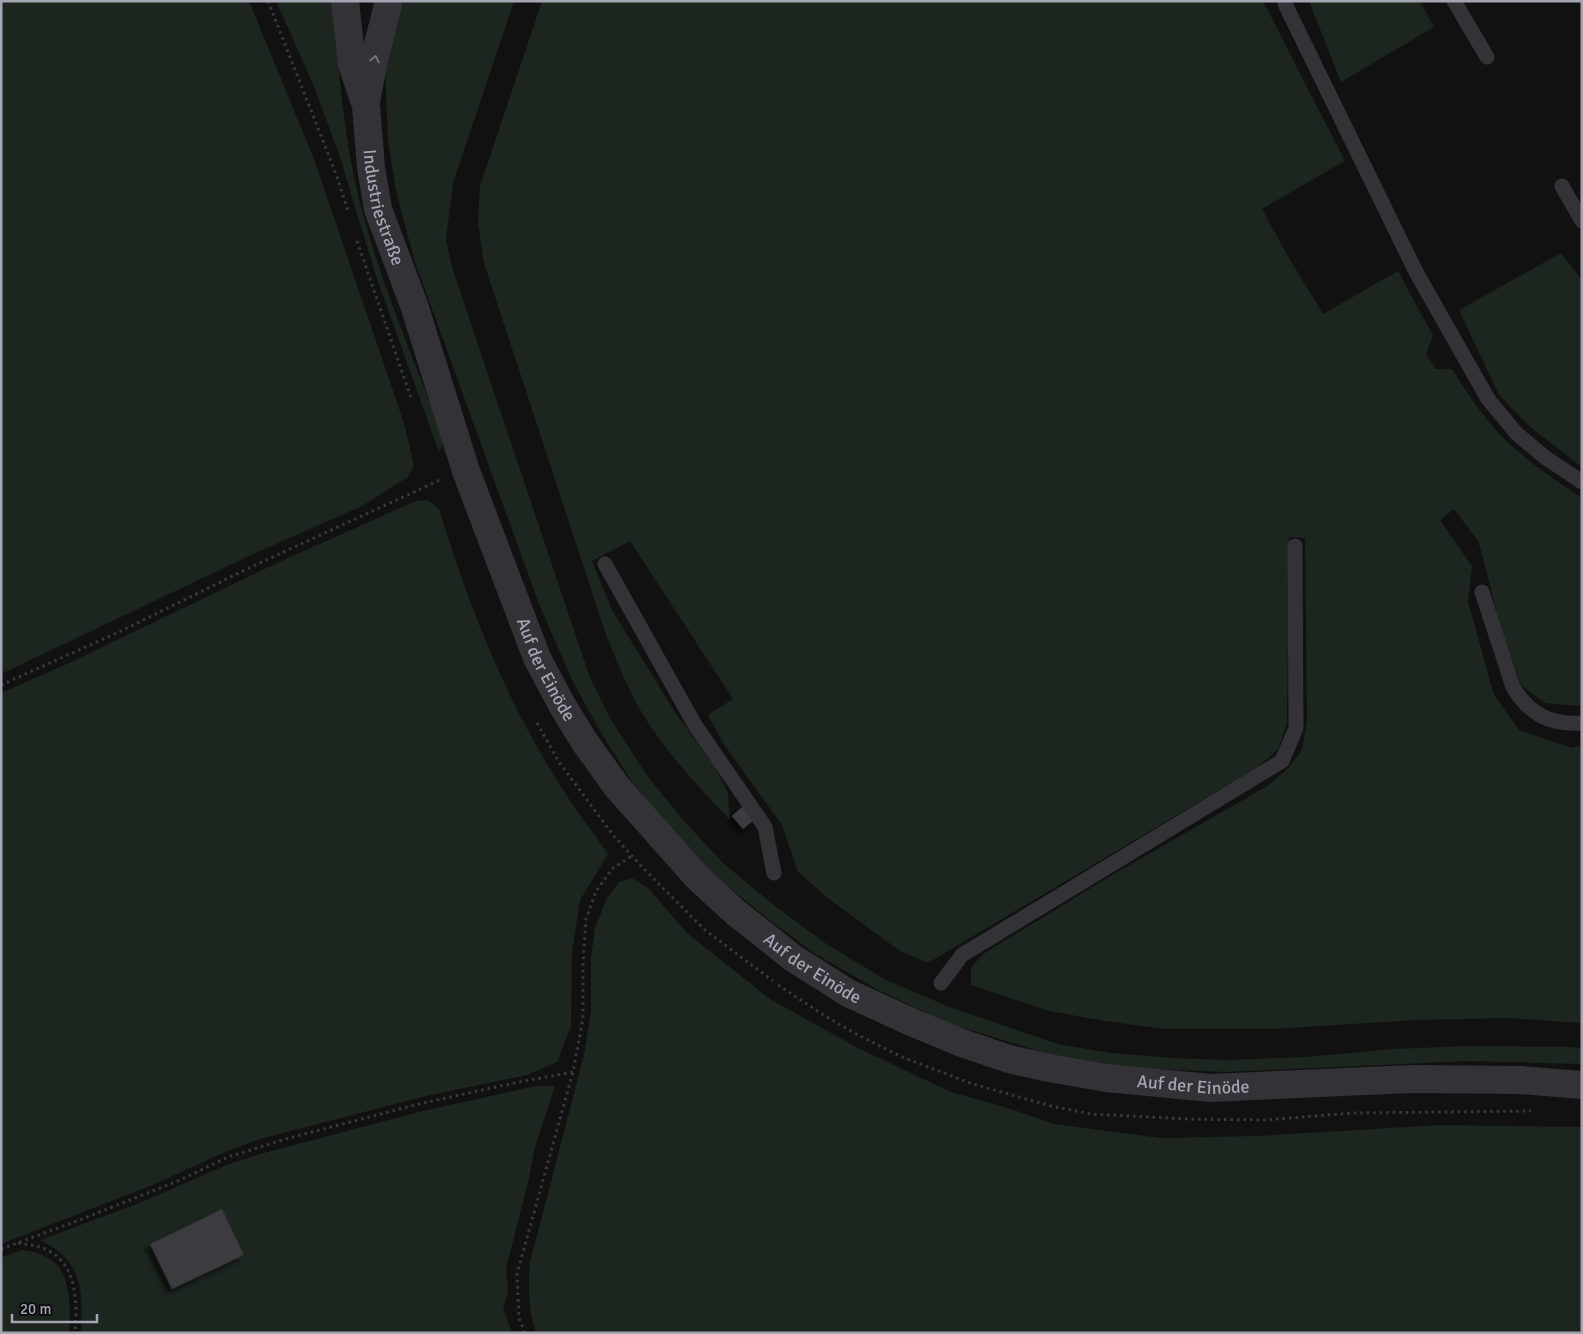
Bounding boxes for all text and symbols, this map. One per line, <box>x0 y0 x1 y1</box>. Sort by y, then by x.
one-way arrow <box>369 54 379 63</box>
street label: Industriestraße <box>359 148 409 269</box>
street label: Auf der Einöde <box>512 615 580 725</box>
street label: Auf der Einöde <box>759 928 864 1008</box>
street label: Auf der Einöde <box>1136 1070 1250 1099</box>
scale bar <box>12 1292 98 1324</box>
text: 20 m <box>20 1300 51 1318</box>

